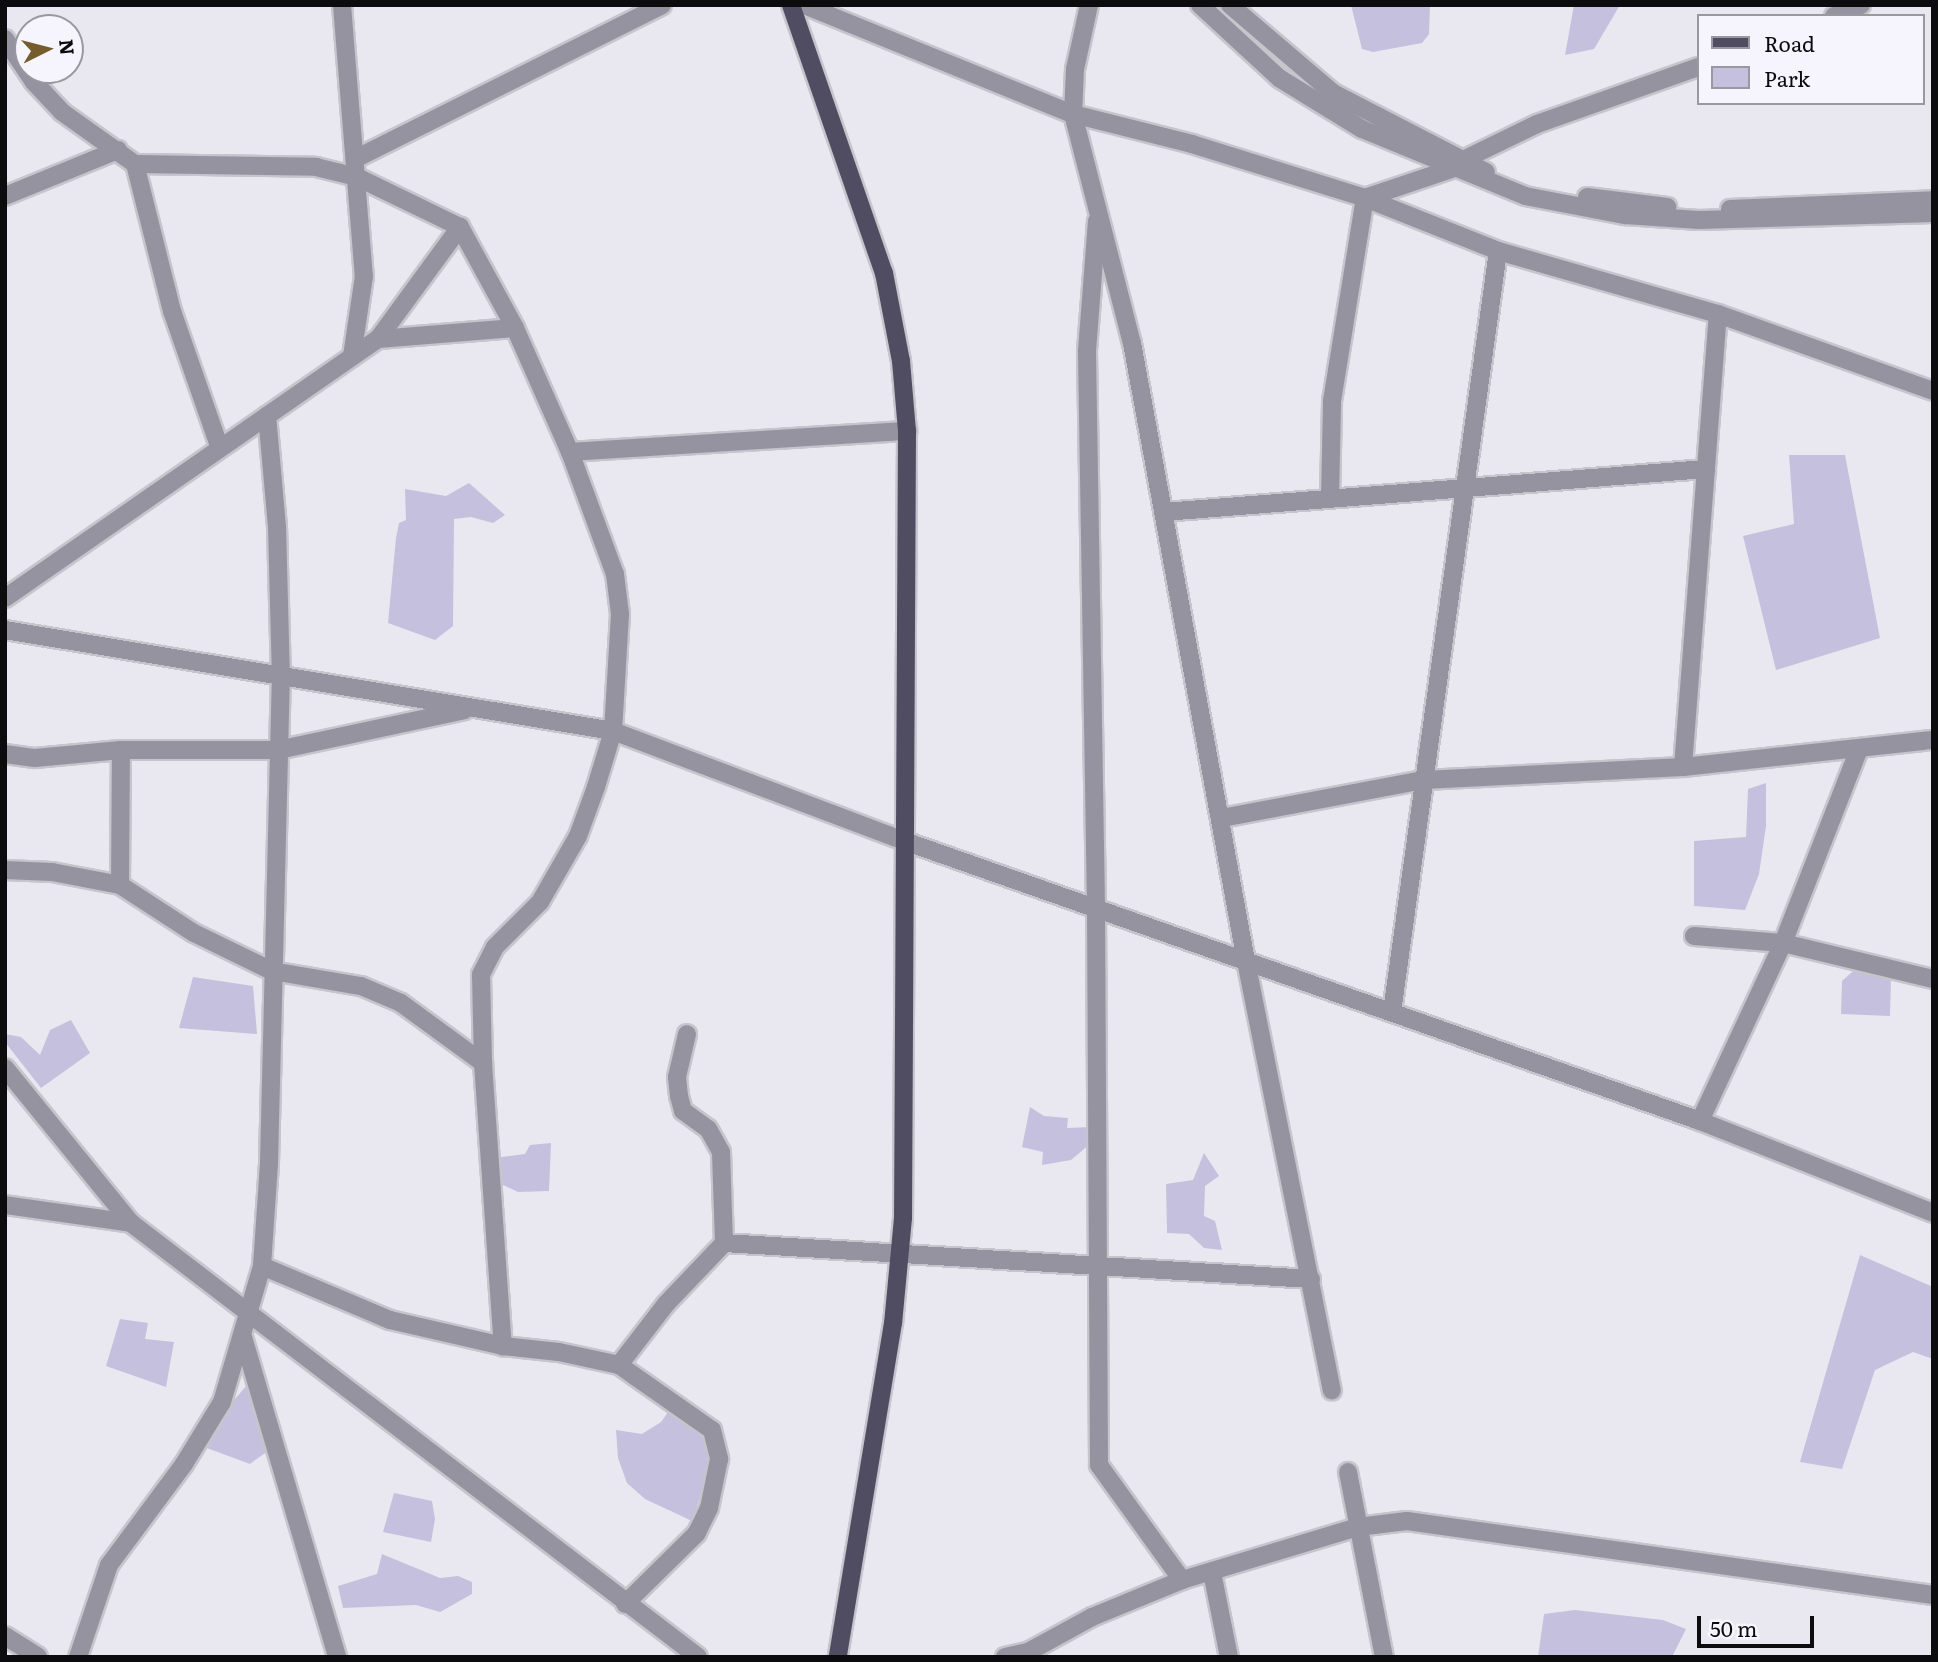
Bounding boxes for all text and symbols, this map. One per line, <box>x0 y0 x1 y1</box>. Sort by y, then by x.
north arrow <box>14 14 84 84</box>
legend <box>1696 14 1924 105</box>
text: Road <box>1764 27 1815 58</box>
text: N <box>53 38 83 56</box>
text: Park <box>1764 62 1810 93</box>
scale bar <box>1700 1602 1817 1646</box>
text: 50 m <box>1710 1612 1757 1643</box>

